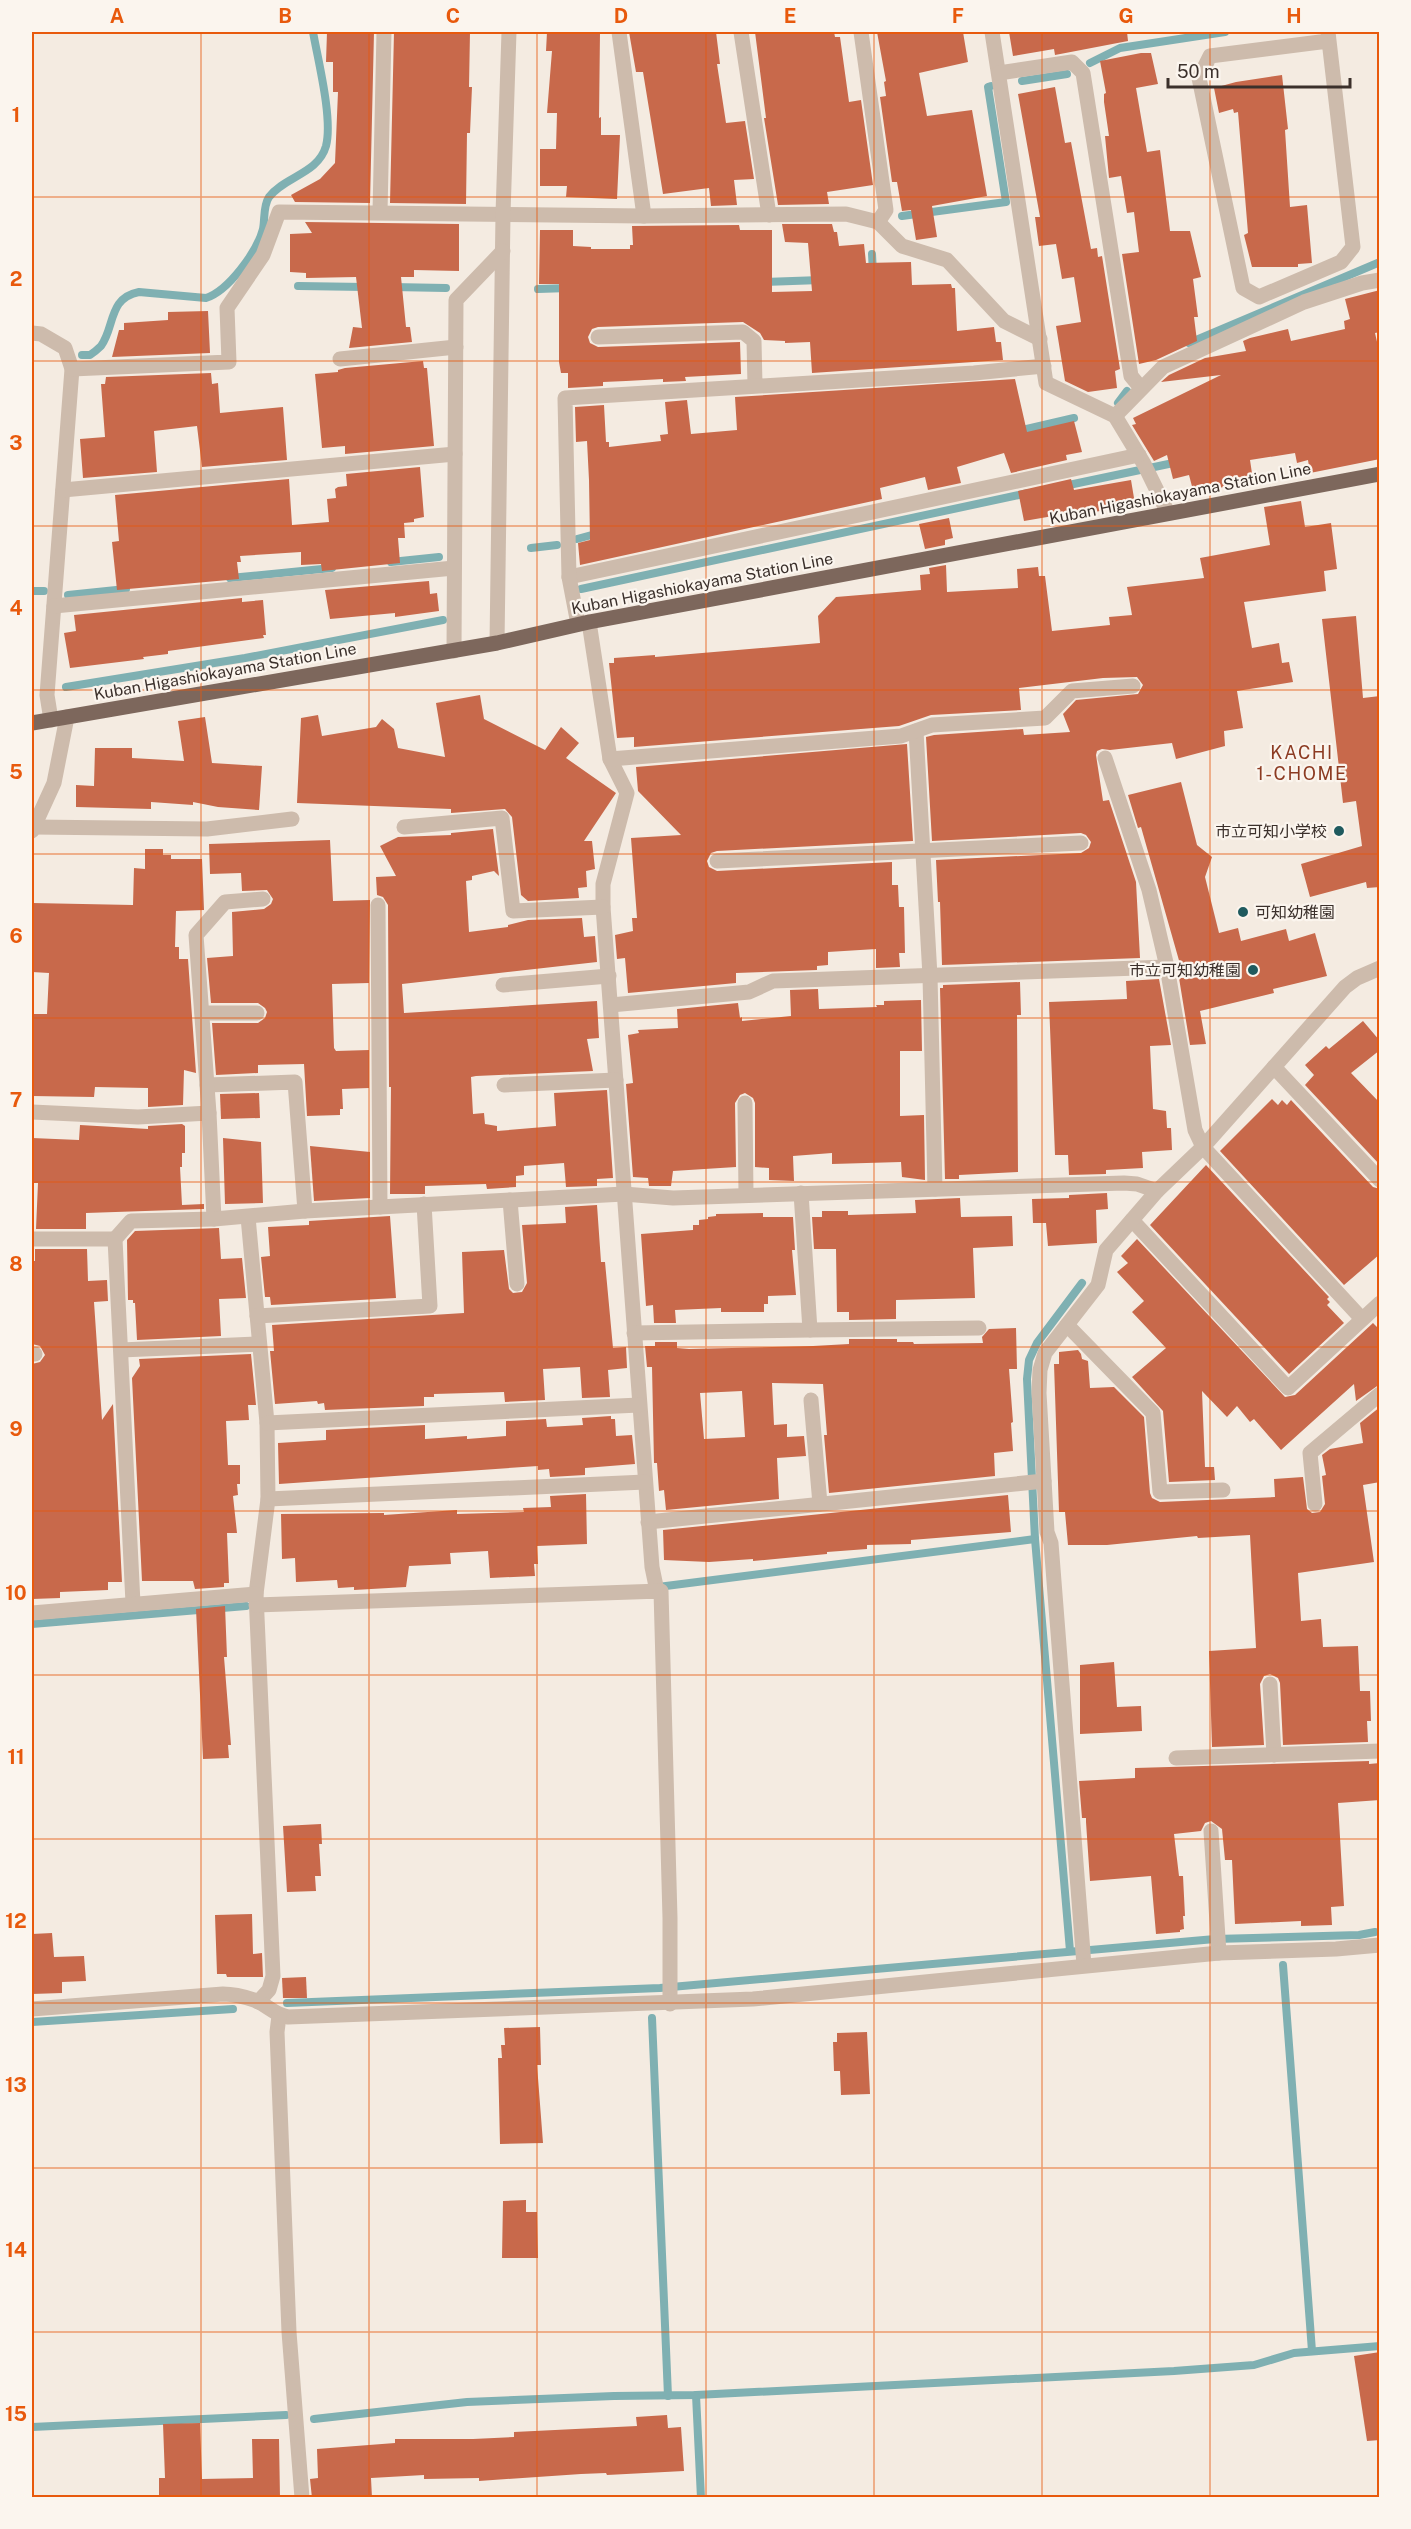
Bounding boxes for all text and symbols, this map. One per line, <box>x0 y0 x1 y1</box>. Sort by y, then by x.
text: A <box>110 4 124 28</box>
text: B <box>278 4 292 28</box>
text: C <box>446 4 460 28</box>
text: D <box>614 4 628 28</box>
text: E <box>784 4 796 28</box>
text: F <box>952 4 964 28</box>
text: G <box>1118 4 1134 28</box>
text: H <box>1286 4 1302 28</box>
scale bar <box>1168 51 1350 89</box>
text: 50 m <box>1177 61 1220 82</box>
text: 1 <box>12 103 20 127</box>
text: 2 <box>10 267 22 291</box>
text: 3 <box>9 431 23 455</box>
street label: Kuban Higashiokayama Station Line <box>1048 459 1313 528</box>
street label: Kuban Higashiokayama Station Line <box>570 549 835 618</box>
text: 4 <box>9 596 23 620</box>
street label: Kuban Higashiokayama Station Line <box>92 639 358 704</box>
district label: KACHI 1-CHOME <box>1256 742 1348 784</box>
text: 5 <box>9 760 23 784</box>
place label: 市立可知小学校 <box>1215 822 1327 841</box>
marker: 市立可知小学校 <box>1332 824 1346 838</box>
place label: 可知幼稚園 <box>1255 903 1335 922</box>
marker: 可知幼稚園 <box>1236 905 1250 919</box>
text: 6 <box>9 924 23 948</box>
place label: 市立可知幼稚園 <box>1129 961 1241 980</box>
marker: 市立可知幼稚園 <box>1246 963 1260 977</box>
text: 7 <box>10 1088 22 1112</box>
text: 8 <box>9 1252 23 1276</box>
text: 9 <box>9 1417 23 1441</box>
text: 10 <box>5 1581 27 1605</box>
text: 11 <box>7 1745 25 1769</box>
text: 12 <box>5 1909 27 1933</box>
text: 13 <box>5 2073 27 2097</box>
text: 14 <box>5 2238 27 2262</box>
text: 15 <box>5 2402 27 2426</box>

